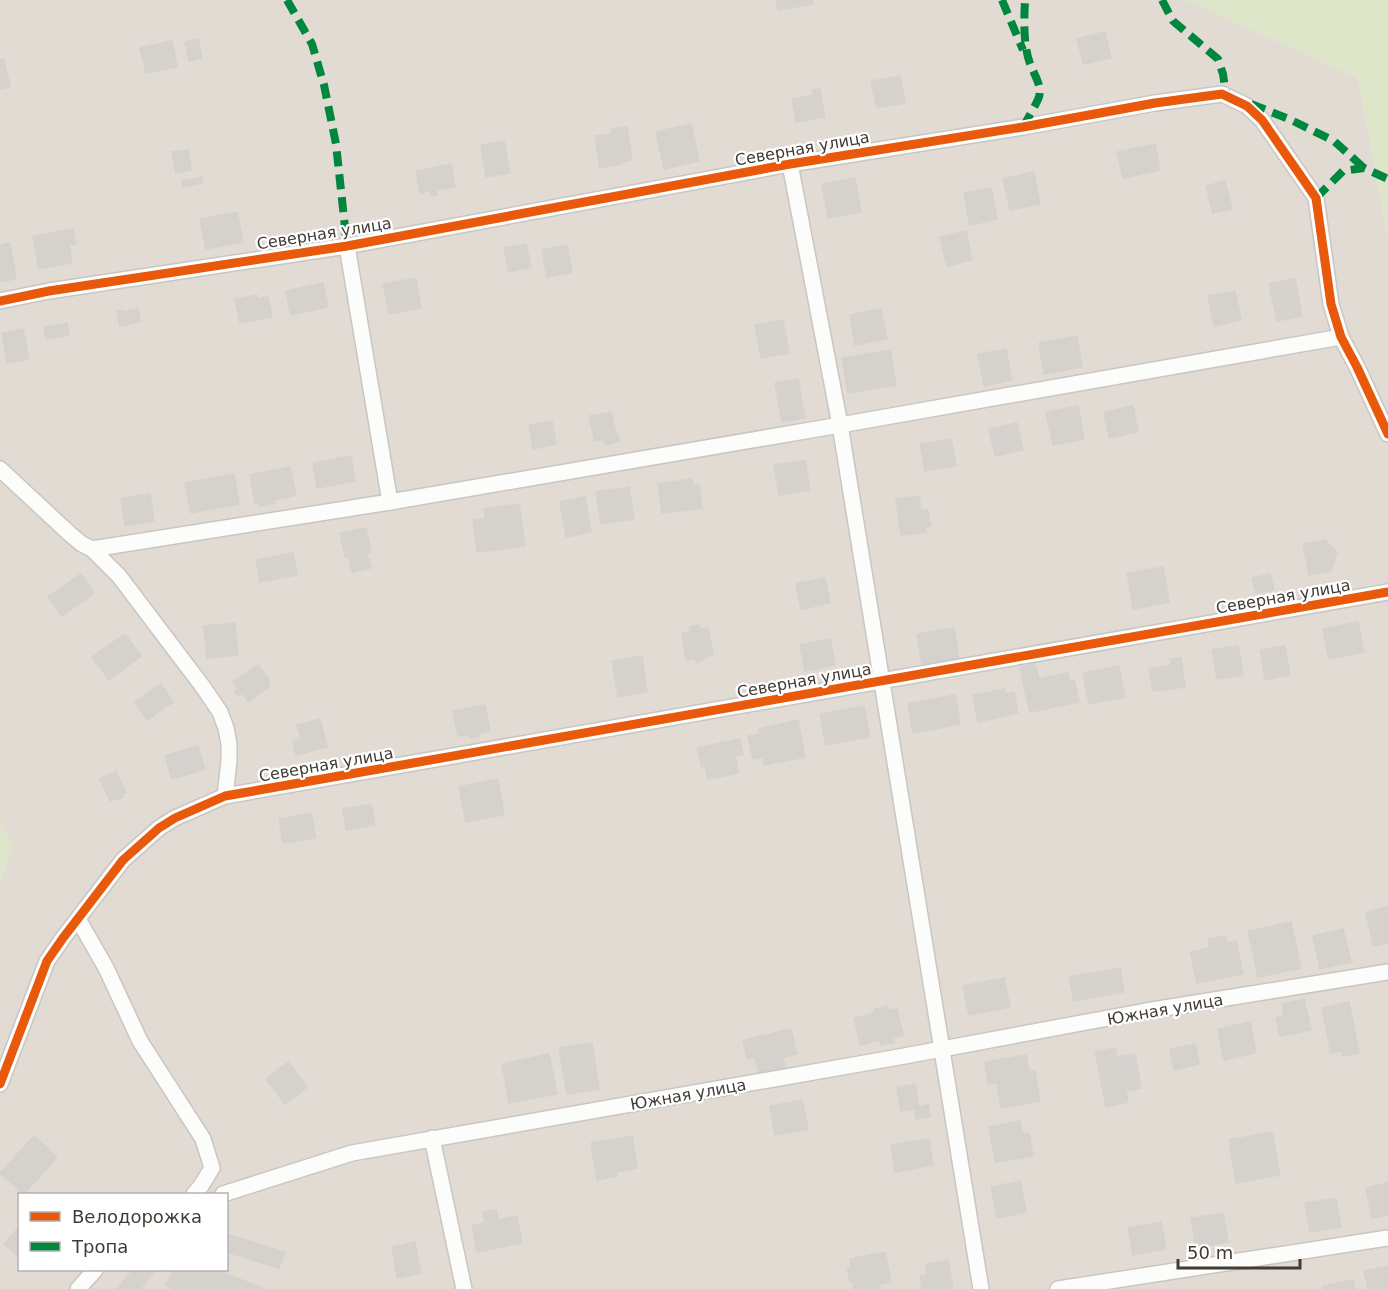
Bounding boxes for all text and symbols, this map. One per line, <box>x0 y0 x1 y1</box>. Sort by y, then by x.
street label: Северная улица <box>733 127 871 170</box>
street label: Северная улица <box>255 213 393 254</box>
street label: Северная улица <box>1214 575 1352 618</box>
street label: Северная улица <box>735 659 873 702</box>
street label: Северная улица <box>257 743 395 786</box>
street label: Южная улица <box>1106 990 1225 1029</box>
street label: Южная улица <box>629 1075 748 1114</box>
legend <box>18 1193 228 1271</box>
text: Велодорожка <box>72 1206 202 1227</box>
scale bar <box>1178 1232 1300 1270</box>
text: Тропа <box>71 1236 128 1257</box>
text: 50 m <box>1187 1242 1233 1263</box>

